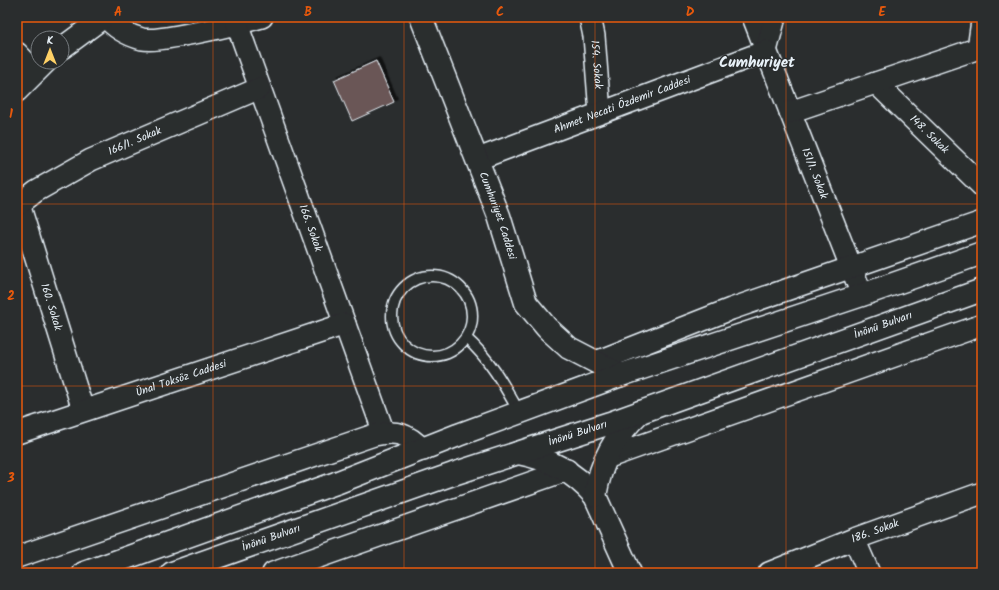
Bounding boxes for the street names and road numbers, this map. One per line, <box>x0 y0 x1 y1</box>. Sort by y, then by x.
street label: 154. Sokak <box>585 39 607 90</box>
street label: Ahmet Necati Özdemir Caddesi <box>551 71 694 139</box>
street label: 148. Sokak <box>905 111 954 159</box>
street label: 166/1. Sokak <box>105 122 165 161</box>
street label: 151/1. Sokak <box>796 145 833 202</box>
street label: Cumhuriyet Caddesi <box>474 169 521 262</box>
street label: 166. Sokak <box>294 202 327 255</box>
street label: 160. Sokak <box>35 281 67 334</box>
street label: İnönü Bulvarı <box>851 307 915 344</box>
street label: Ünal Toksöz Caddesi <box>133 355 229 402</box>
street label: İnönü Bulvarı <box>546 415 610 452</box>
street label: 186. Sokak <box>848 514 902 548</box>
street label: İnönü Bulvarı <box>239 519 303 557</box>

